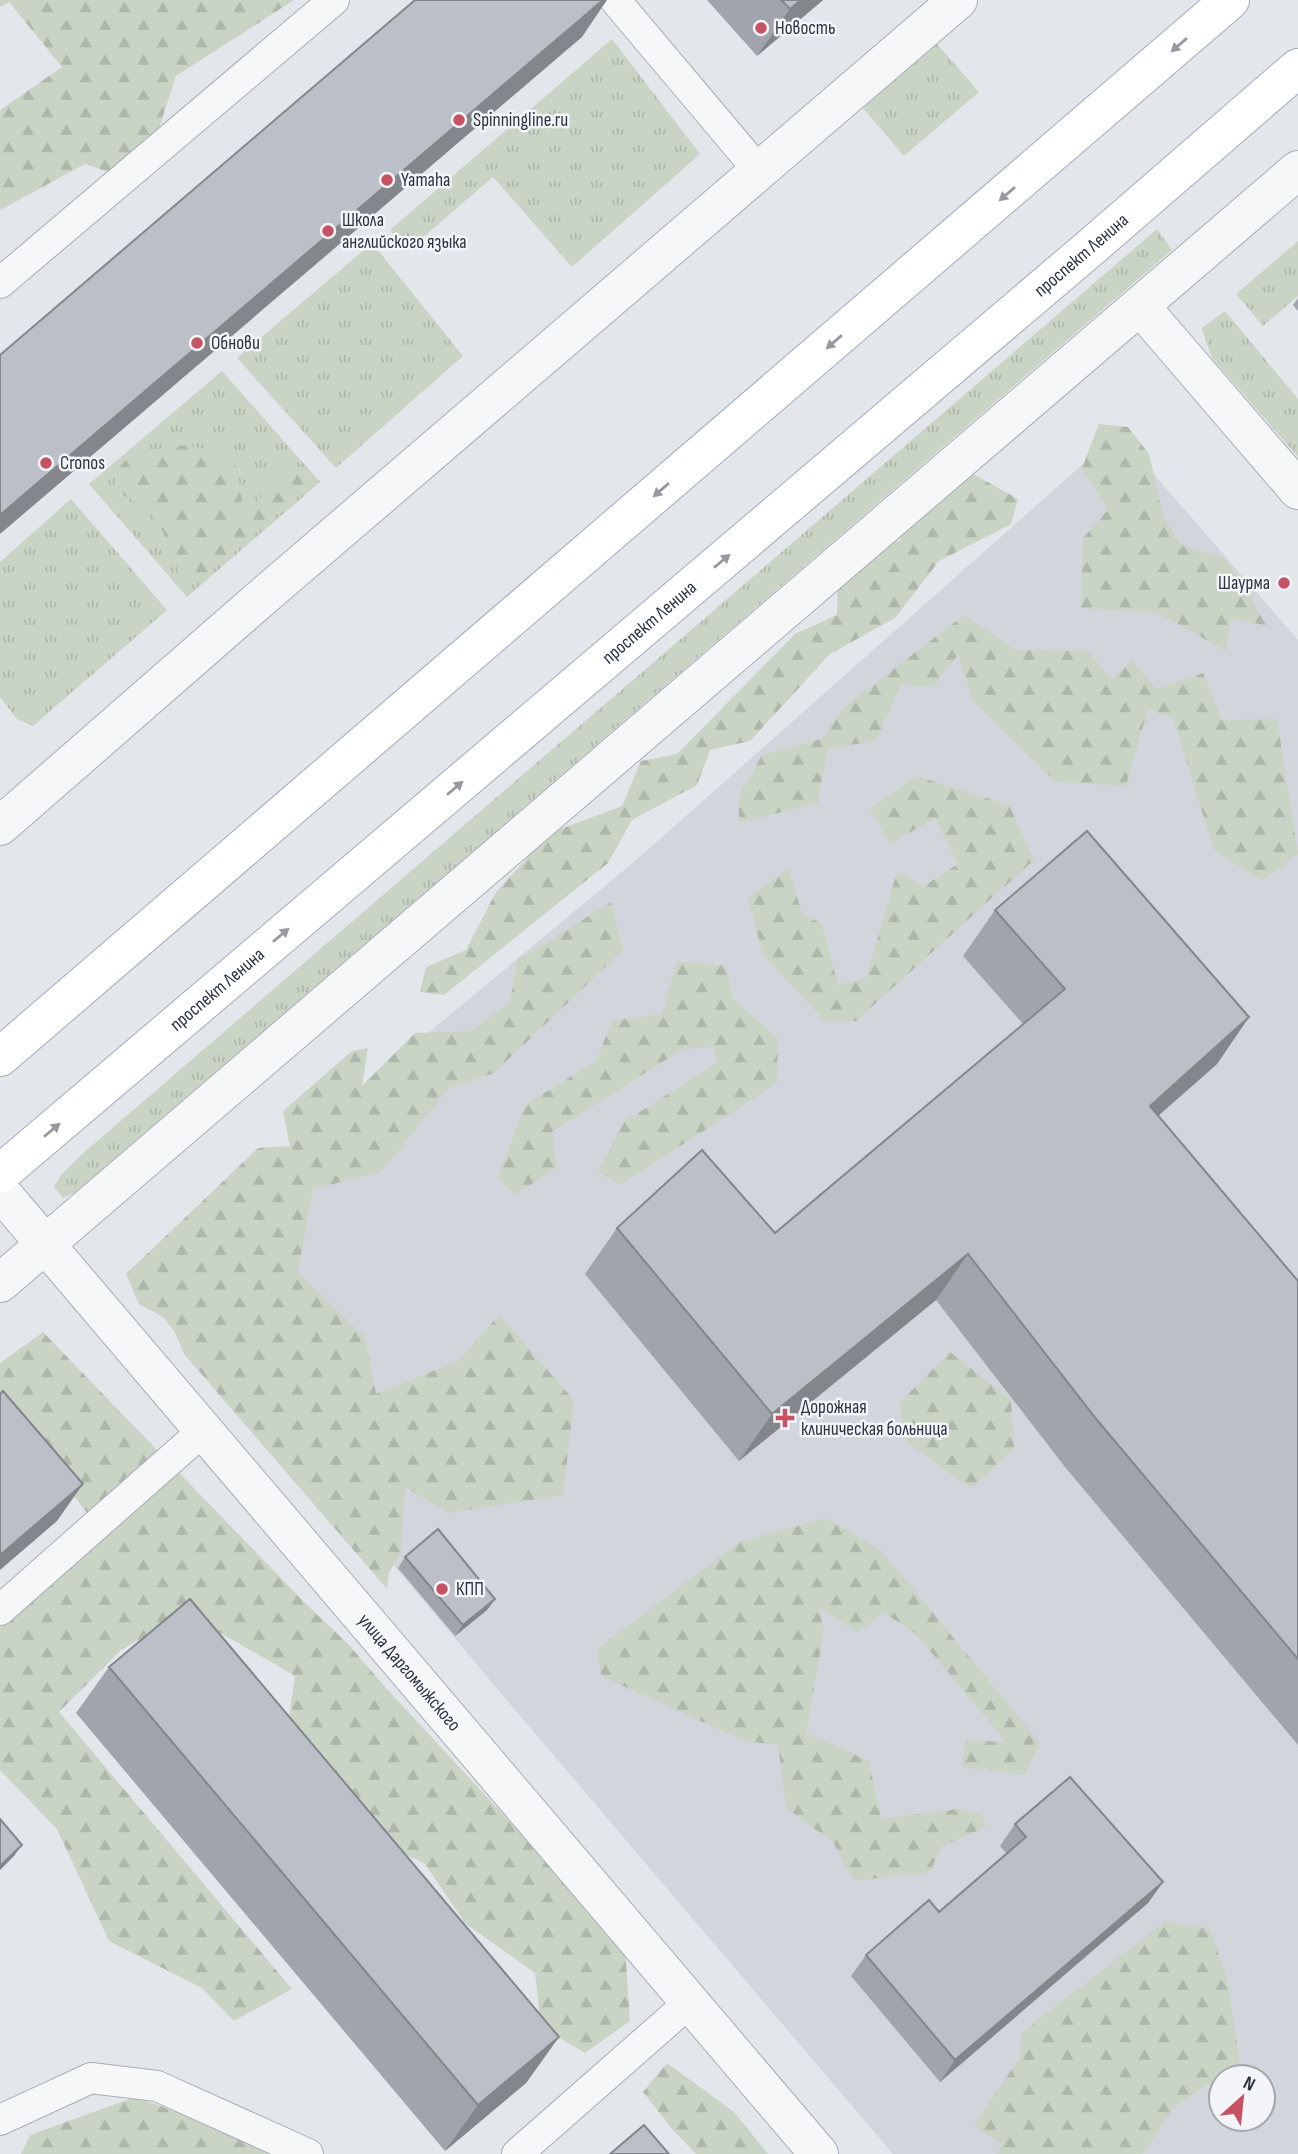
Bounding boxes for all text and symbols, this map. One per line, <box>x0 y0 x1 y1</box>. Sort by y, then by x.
place label: Новость <box>775 17 836 40</box>
marker: Новость <box>753 20 769 36</box>
one-way arrow <box>1170 37 1187 52</box>
place label: Spinningline.ru <box>473 109 568 132</box>
marker: Spinningline.ru <box>451 112 467 128</box>
place label: Yamaha <box>401 169 450 192</box>
marker: Yamaha <box>379 172 395 188</box>
one-way arrow <box>998 186 1015 201</box>
street label: проспект Ленина <box>1030 208 1133 302</box>
place label: Школа английского языка <box>342 209 467 254</box>
marker: Школа английского языка <box>320 223 336 239</box>
place label: Обнови <box>211 332 260 355</box>
one-way arrow <box>825 334 843 350</box>
marker: Обнови <box>189 335 205 351</box>
place label: Cronos <box>60 452 105 475</box>
marker: Cronos <box>38 455 54 471</box>
one-way arrow <box>653 482 670 497</box>
one-way arrow <box>713 554 730 569</box>
place label: Шаурма <box>1218 572 1270 595</box>
marker: Шаурма <box>1276 575 1292 591</box>
street label: проспект Ленина <box>597 576 701 669</box>
one-way arrow <box>446 781 463 796</box>
one-way arrow <box>273 928 290 943</box>
street label: проспект Ленина <box>165 943 269 1036</box>
one-way arrow <box>43 1122 61 1138</box>
place label: Дорожная клиническая больница <box>801 1396 948 1441</box>
marker: Дорожная клиническая больница <box>775 1408 795 1428</box>
place label: КПП <box>456 1578 484 1601</box>
marker: КПП <box>434 1581 450 1597</box>
street label: улица Даргомыжского <box>353 1609 466 1736</box>
north arrow <box>1207 2063 1277 2133</box>
text: N <box>1239 2072 1259 2097</box>

